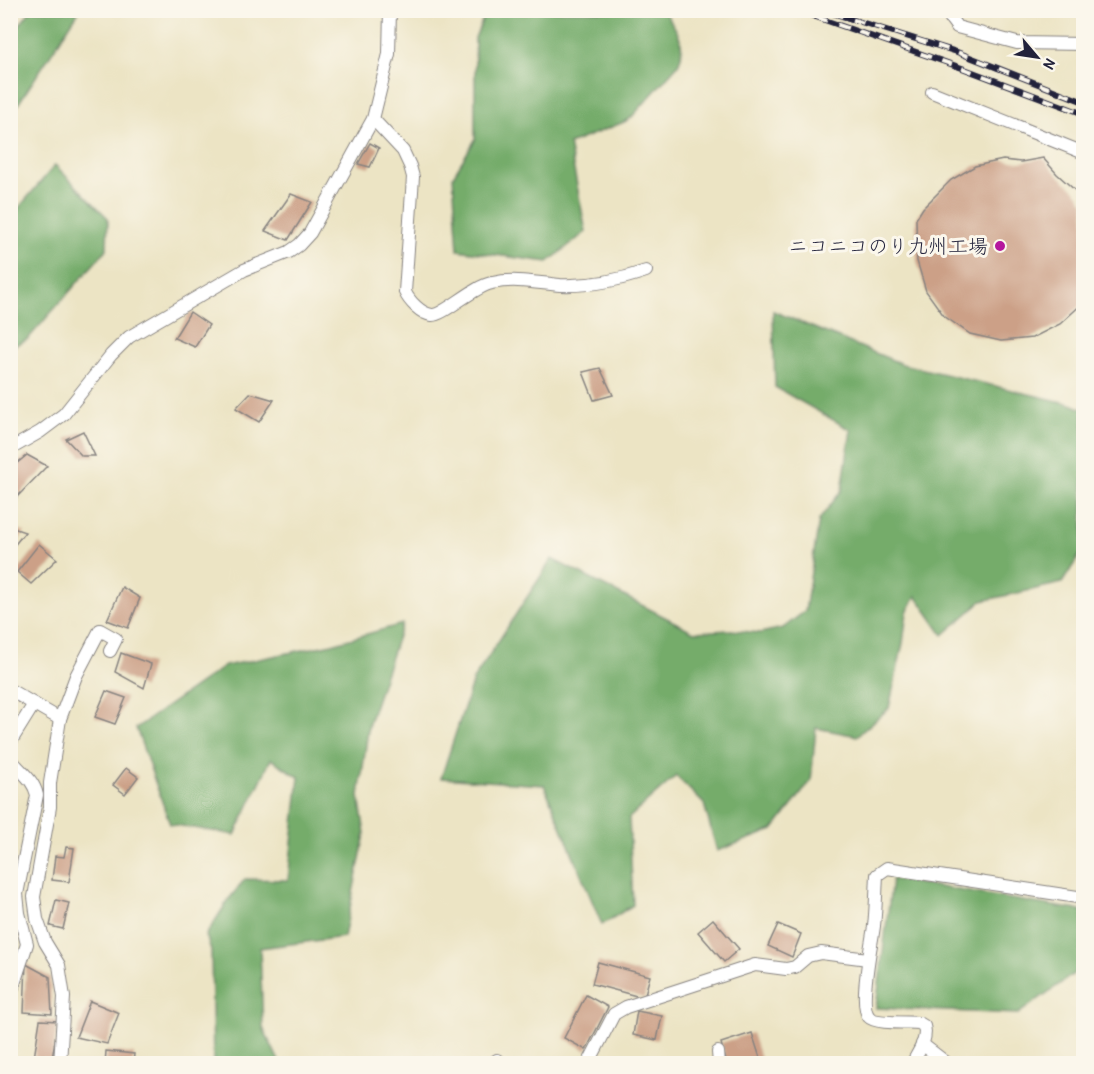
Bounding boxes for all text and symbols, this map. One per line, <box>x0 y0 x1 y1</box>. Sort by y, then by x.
north arrow <box>1007 27 1067 87</box>
text: N <box>1038 55 1062 74</box>
place label: ニコニコのり九州工場 <box>788 232 988 259</box>
marker: ニコニコのり九州工場 <box>993 239 1007 253</box>

